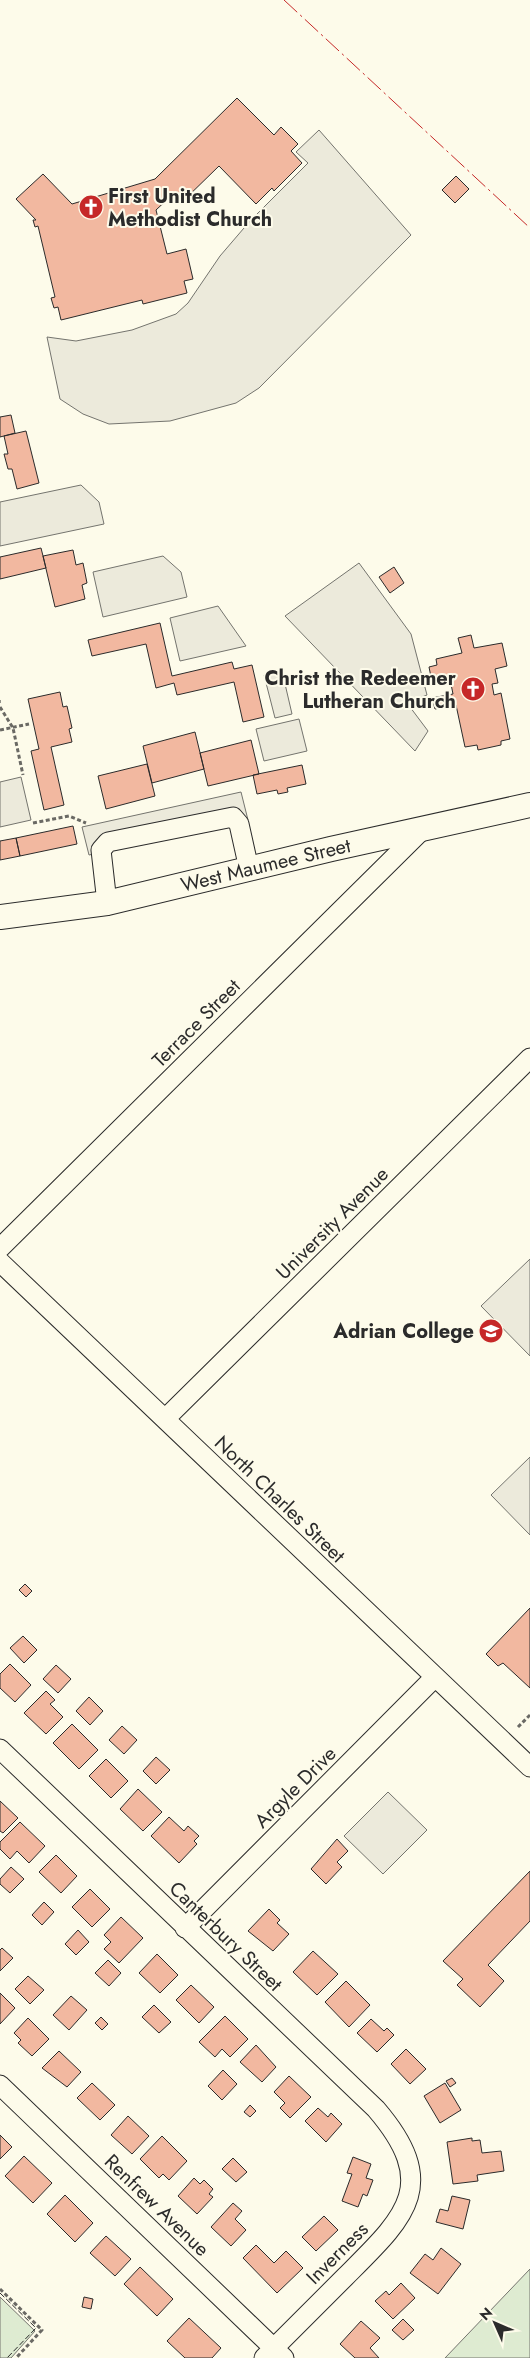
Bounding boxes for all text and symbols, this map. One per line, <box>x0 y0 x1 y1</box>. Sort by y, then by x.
place label: First United Methodist Church <box>108 182 272 234</box>
church icon: First United Methodist Church <box>78 194 104 220</box>
place label: Christ the Redeemer Lutheran Church <box>264 664 457 716</box>
church icon: Christ the Redeemer Lutheran Church <box>460 676 486 702</box>
street label: West Maumee Street <box>178 831 353 900</box>
street label: Terrace Street <box>146 972 247 1074</box>
street label: University Avenue <box>269 1160 395 1286</box>
place label: Adrian College <box>332 1317 474 1346</box>
school or university icon: Adrian College <box>478 1318 504 1344</box>
street label: North Charles Street <box>208 1429 352 1570</box>
street label: Argyle Drive <box>248 1740 343 1835</box>
street label: Canterbury Street <box>162 1875 289 1998</box>
street label: Renfrew Avenue <box>98 2148 216 2263</box>
street label: Inverness <box>300 2216 375 2291</box>
north arrow <box>470 2298 520 2348</box>
text: N <box>475 2303 497 2325</box>

